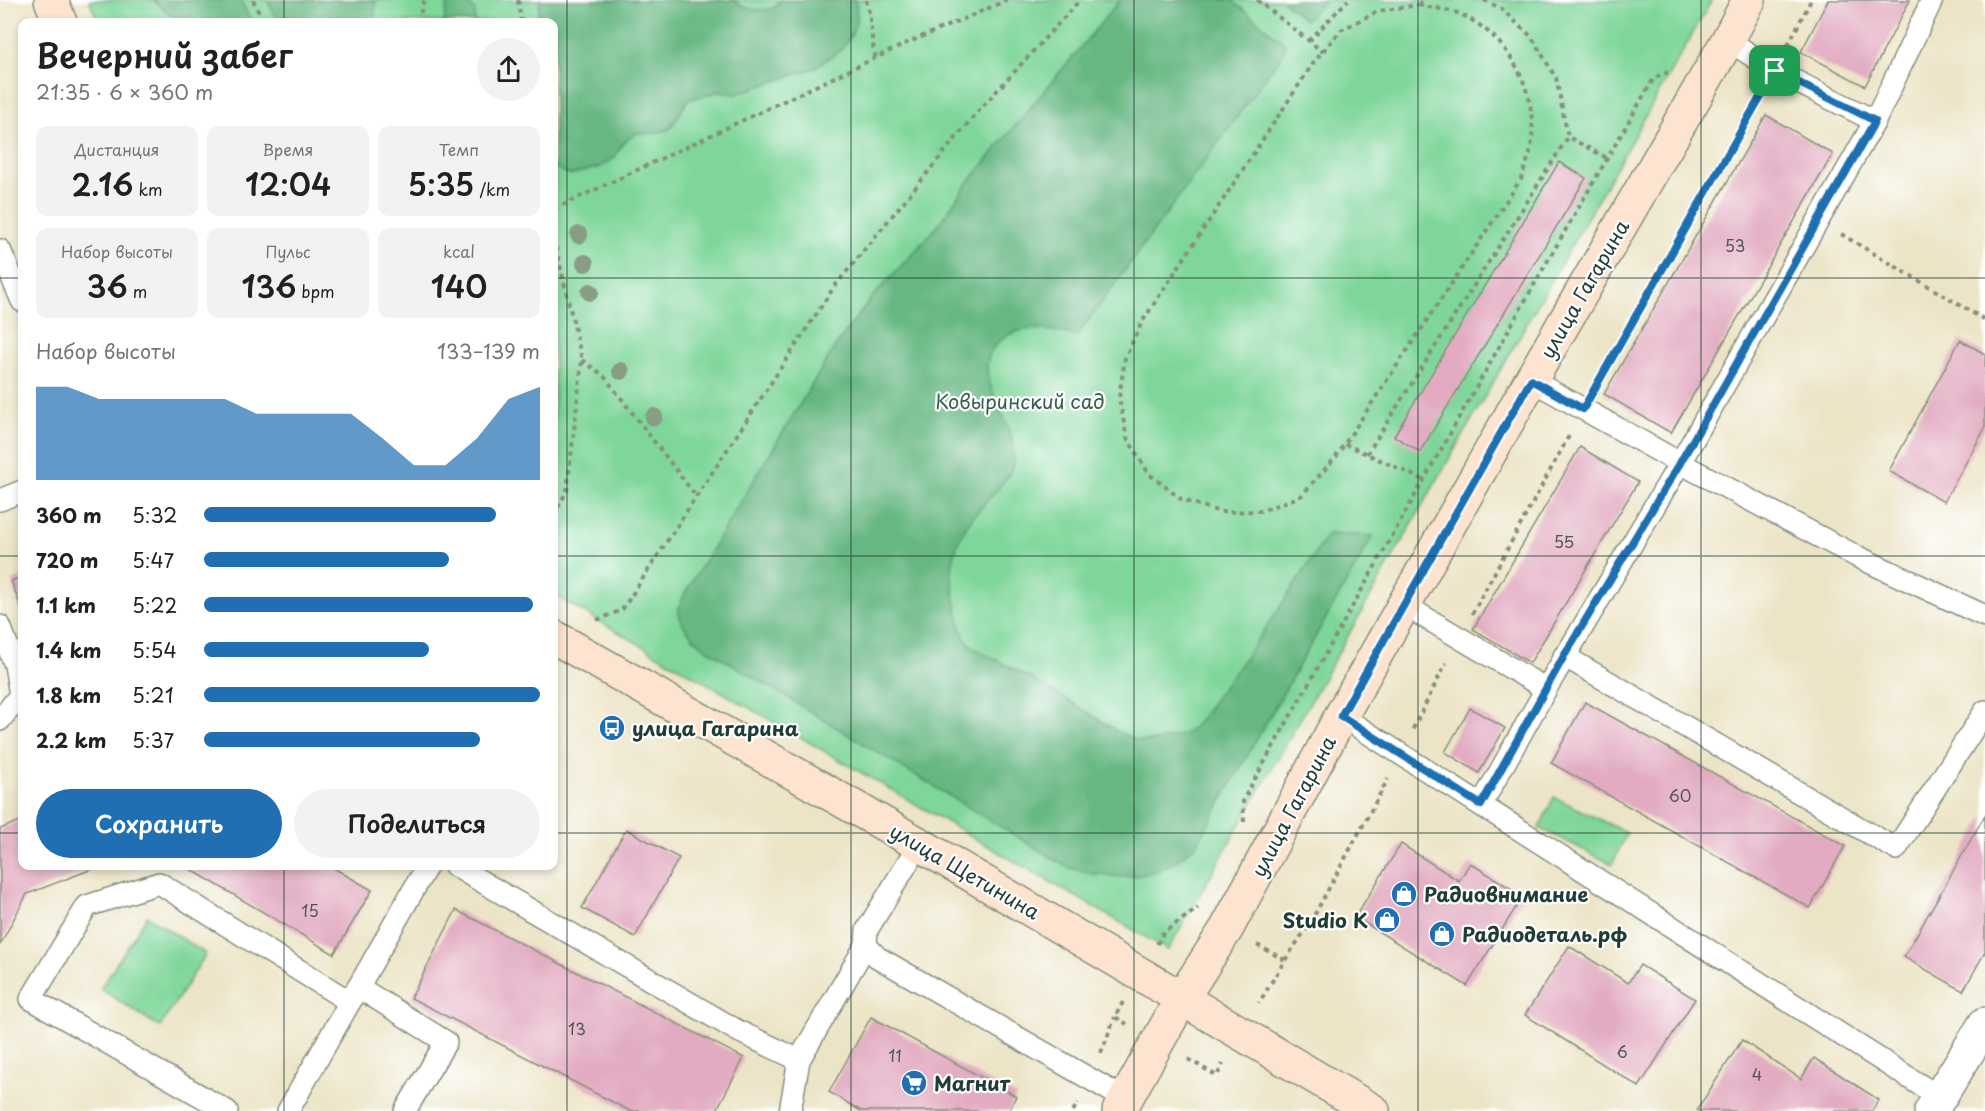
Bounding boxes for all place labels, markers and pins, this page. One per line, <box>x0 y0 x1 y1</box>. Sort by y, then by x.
pin <box>1749 45 1800 96</box>
bus stop icon: улица Гагарина <box>597 713 627 743</box>
place label: улица Гагарина <box>632 713 799 743</box>
shop icon: Радиовнимание <box>1389 879 1419 909</box>
place label: Радиовнимание <box>1424 879 1588 909</box>
place label: Studio K <box>1283 905 1368 935</box>
shop icon: Studio K <box>1372 905 1402 935</box>
shop icon: Радиодеталь.рф <box>1427 919 1457 949</box>
place label: Радиодеталь.рф <box>1462 919 1627 949</box>
supermarket icon: Магнит <box>899 1068 929 1098</box>
place label: Магнит <box>934 1068 1011 1098</box>

